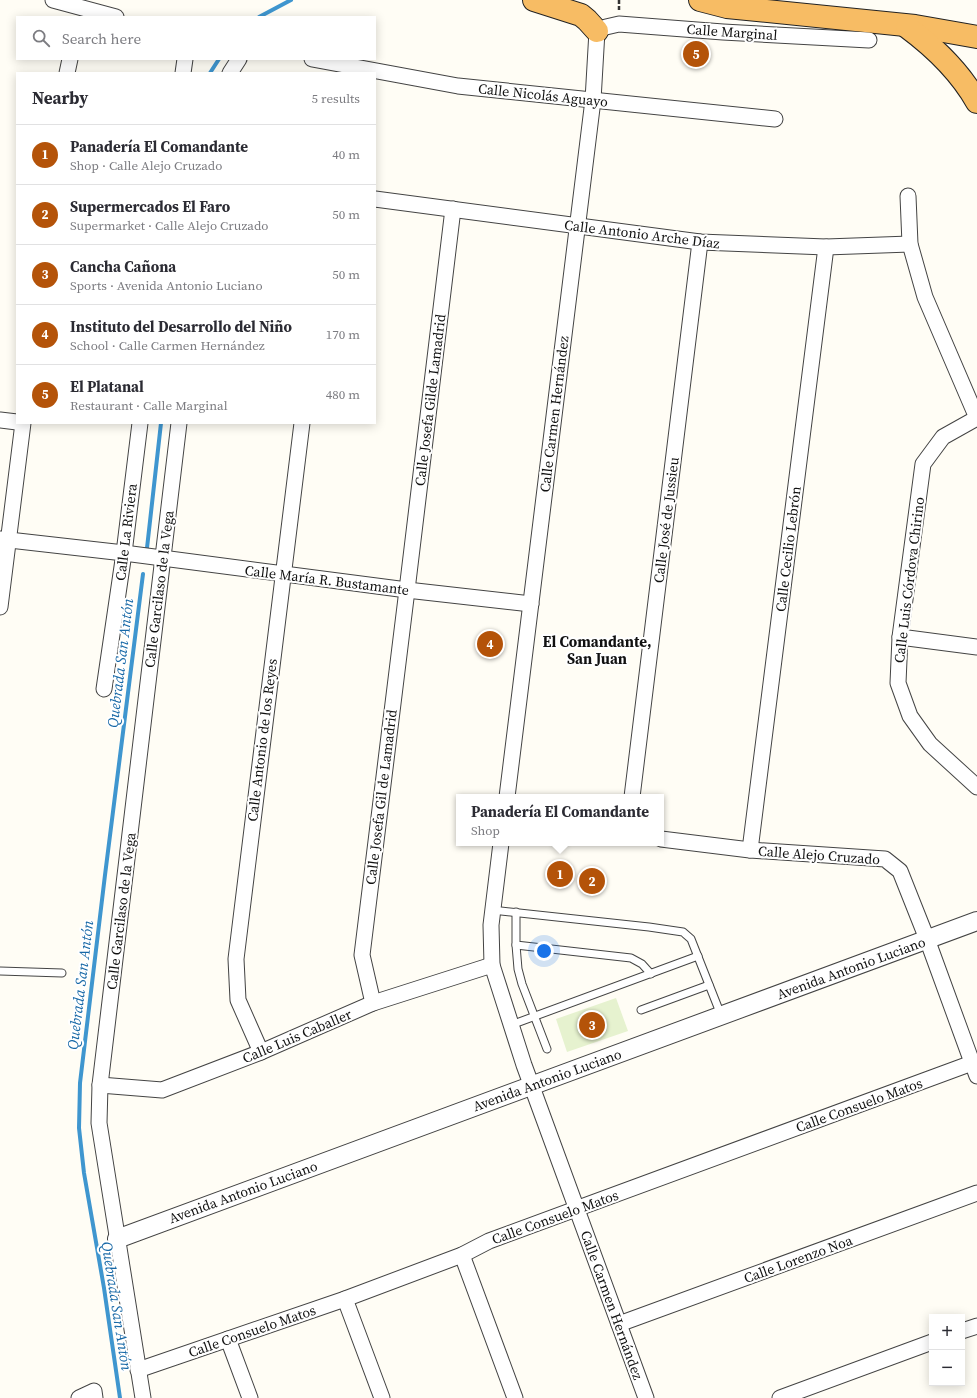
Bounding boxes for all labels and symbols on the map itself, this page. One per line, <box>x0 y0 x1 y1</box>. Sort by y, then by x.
street label: Calle Marginal <box>686 19 778 45</box>
pin: 5 <box>683 39 709 69</box>
street label: Calle Nicolás Aguayo <box>477 78 609 112</box>
street label: Calle Antonio Arche Díaz <box>563 215 721 254</box>
street label: Calle Josefa Gilde Lamadrid <box>410 313 450 487</box>
street label: Calle Carmen Hernández <box>534 334 574 493</box>
street label: Calle José de Jussieu <box>648 456 684 584</box>
street label: Calle La Riviera <box>110 481 142 582</box>
street label: Calle Cecilio Lebrón <box>770 485 806 613</box>
street label: Calle Luis Córdova Chirino <box>889 495 929 664</box>
street label: Calle Garcilaso de la Vega <box>139 508 179 669</box>
street label: Calle María R. Bustamante <box>244 560 410 600</box>
water label: Quebrada San Antón <box>102 597 138 729</box>
pin: 4 <box>477 629 503 659</box>
district label: El Comandante, San Juan <box>543 631 651 669</box>
street label: Calle Antonio de los Reyes <box>242 657 282 823</box>
street label: Calle Josefa Gil de Lamadrid <box>360 708 402 886</box>
street label: Calle Garcilaso de la Vega <box>101 830 141 991</box>
street label: Calle Alejo Cruzado <box>757 841 881 869</box>
pin: 1 <box>547 859 573 889</box>
pin: 2 <box>579 866 605 896</box>
water label: Quebrada San Antón <box>62 919 98 1051</box>
street label: Avenida Antonio Luciano <box>774 932 928 1004</box>
your location <box>534 941 554 961</box>
street label: Calle Luis Caballer <box>239 1004 355 1068</box>
pin: 3 <box>579 1010 605 1040</box>
street label: Avenida Antonio Luciano <box>470 1044 624 1116</box>
street label: Calle Consuelo Matos <box>793 1073 925 1137</box>
street label: Avenida Antonio Luciano <box>166 1156 320 1228</box>
street label: Calle Consuelo Matos <box>489 1185 621 1249</box>
street label: Calle Carmen Hernández <box>576 1228 649 1383</box>
street label: Calle Lorenzo Noa <box>741 1230 856 1288</box>
water label: Quebrada San Antón <box>96 1240 138 1372</box>
street label: Calle Consuelo Matos <box>186 1300 318 1362</box>

